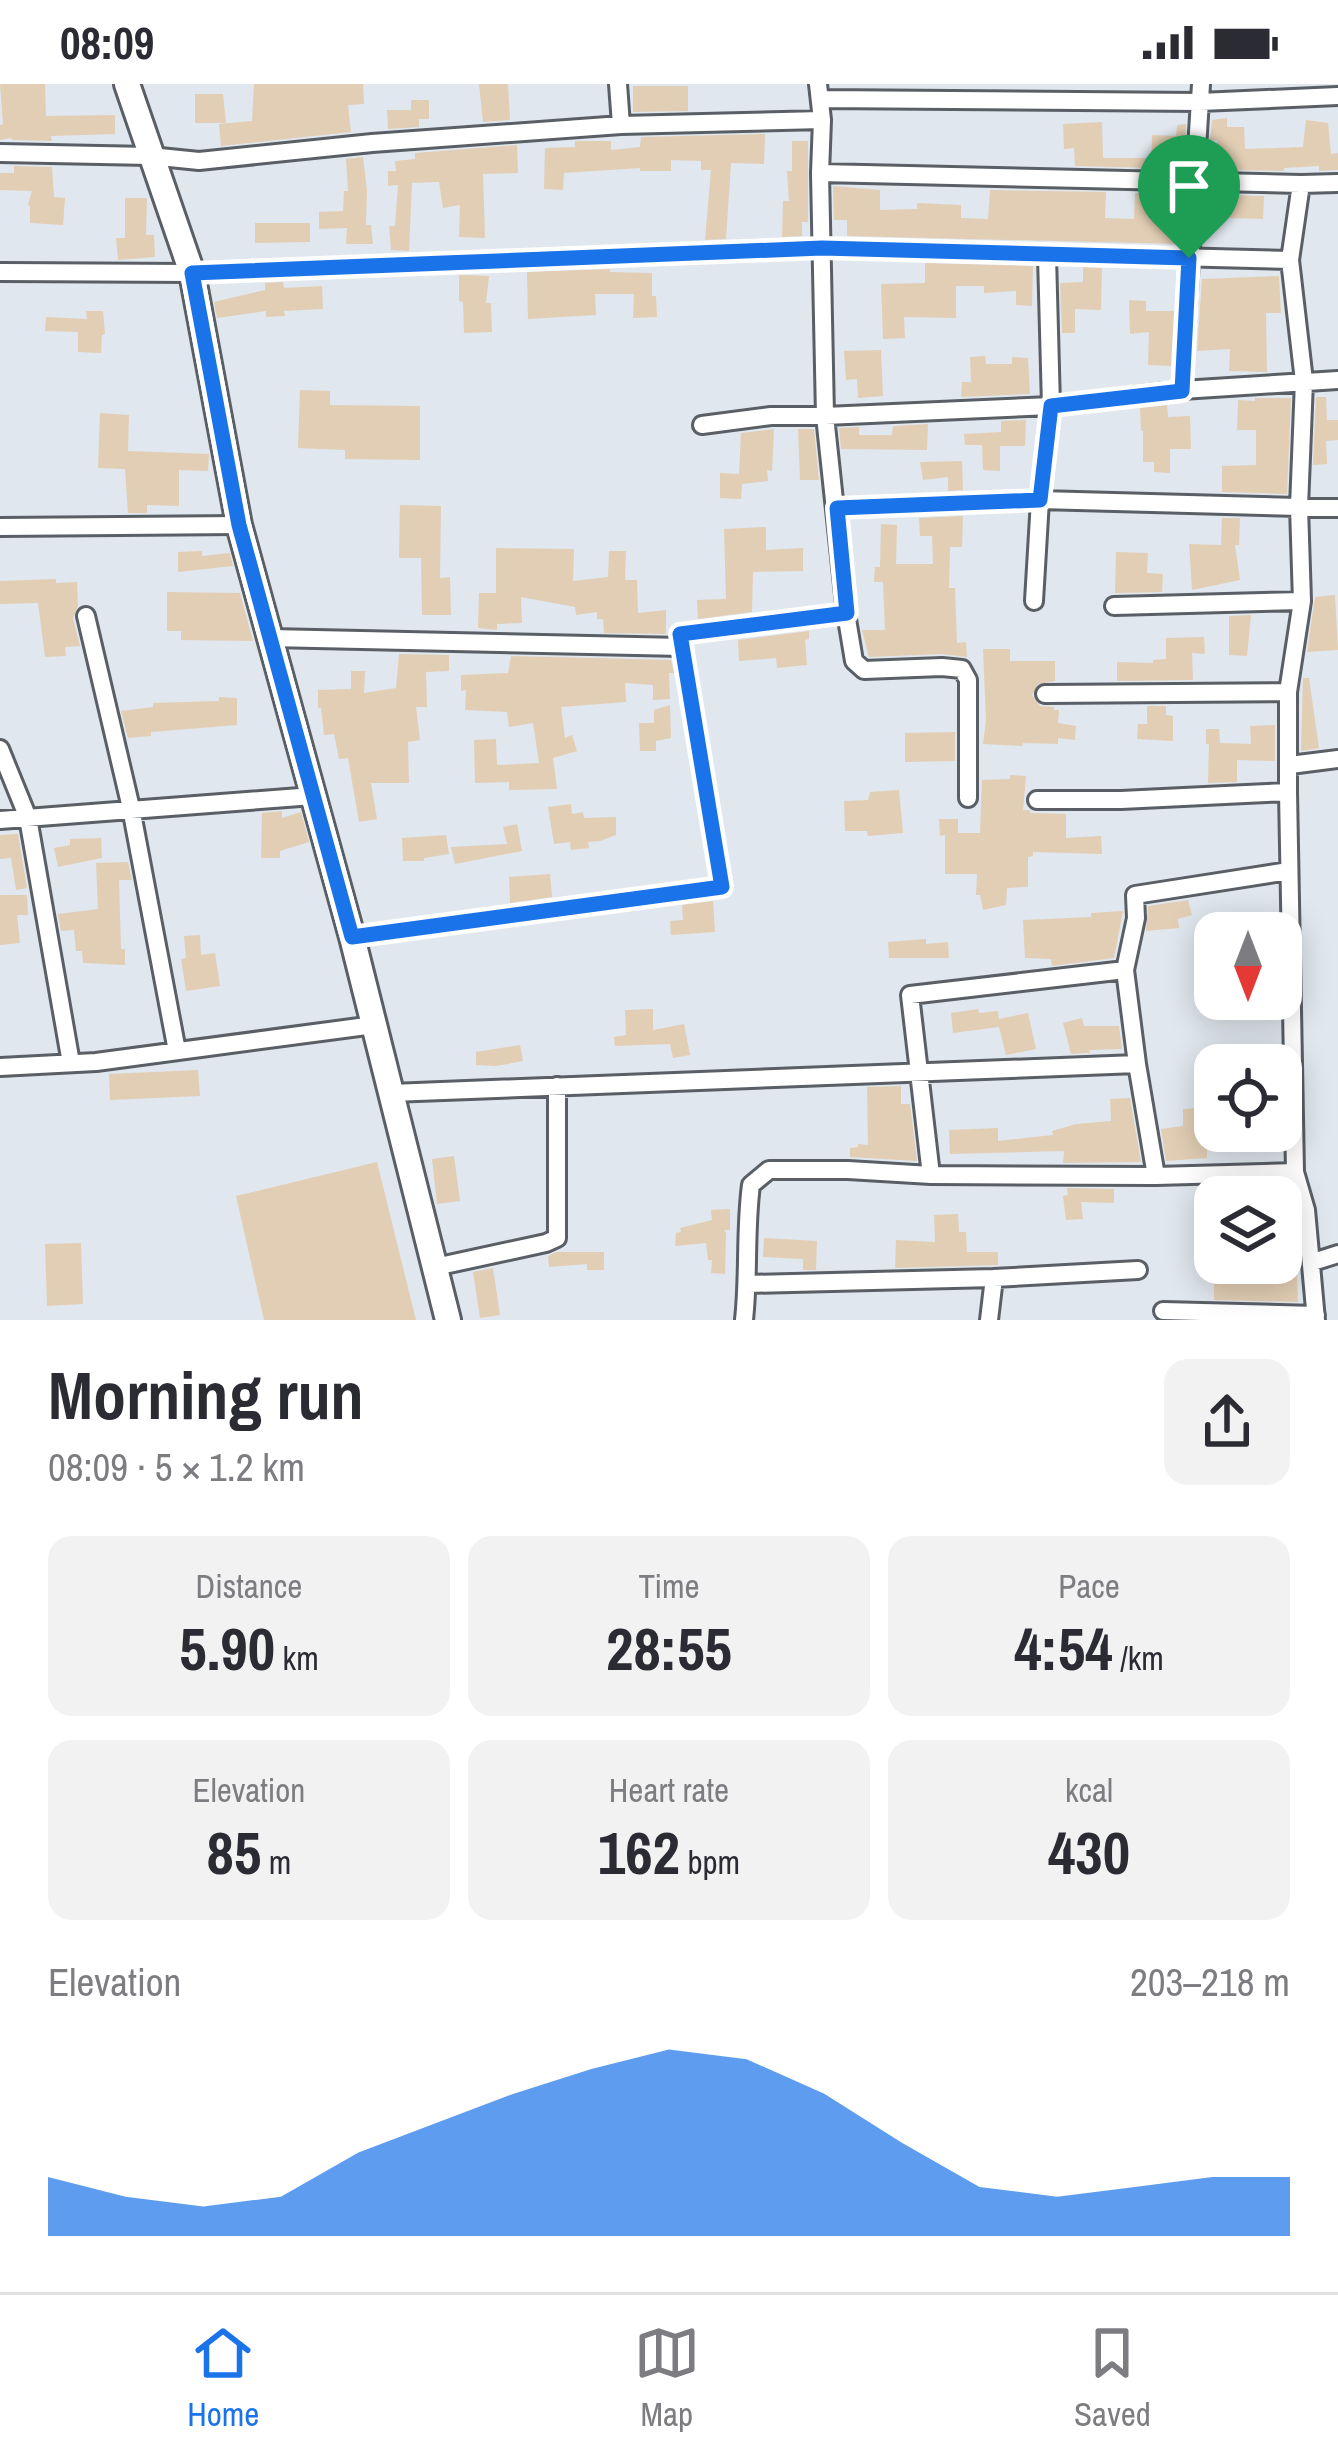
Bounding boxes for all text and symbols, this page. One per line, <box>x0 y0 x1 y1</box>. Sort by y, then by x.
text: 08:09 <box>60 12 154 73</box>
pin <box>1138 135 1240 258</box>
icon: arrive <box>1156 153 1222 219</box>
north arrow <box>1194 912 1302 1020</box>
map controls <box>1194 912 1302 1284</box>
button: locate <box>1194 1044 1302 1152</box>
button: layers <box>1194 1176 1302 1284</box>
text: Morning run <box>48 1351 364 1440</box>
button: share <box>1164 1359 1290 1485</box>
text: 08:09 · 5 × 1.2 km <box>48 1441 305 1493</box>
text: Distance <box>196 1564 302 1608</box>
text: Time <box>638 1564 700 1608</box>
text: Pace <box>1058 1564 1120 1608</box>
text: 5.90 <box>179 1608 275 1689</box>
text: 28:55 <box>606 1608 732 1689</box>
text: 4:54 <box>1014 1608 1113 1689</box>
text: km <box>275 1636 319 1680</box>
text: /km <box>1113 1636 1164 1680</box>
text: Elevation <box>193 1768 305 1812</box>
text: Heart rate <box>609 1768 729 1812</box>
text: kcal <box>1065 1768 1113 1812</box>
text: 85 <box>207 1812 261 1893</box>
text: 162 <box>598 1812 680 1893</box>
text: 430 <box>1048 1812 1130 1893</box>
text: m <box>261 1840 291 1884</box>
text: bpm <box>680 1840 740 1884</box>
text: Elevation <box>48 1956 181 2008</box>
text: 203–218 m <box>1130 1956 1290 2008</box>
tab: Home <box>187 2320 259 2436</box>
tab: Map <box>634 2320 700 2436</box>
tab: Saved <box>1074 2320 1151 2436</box>

